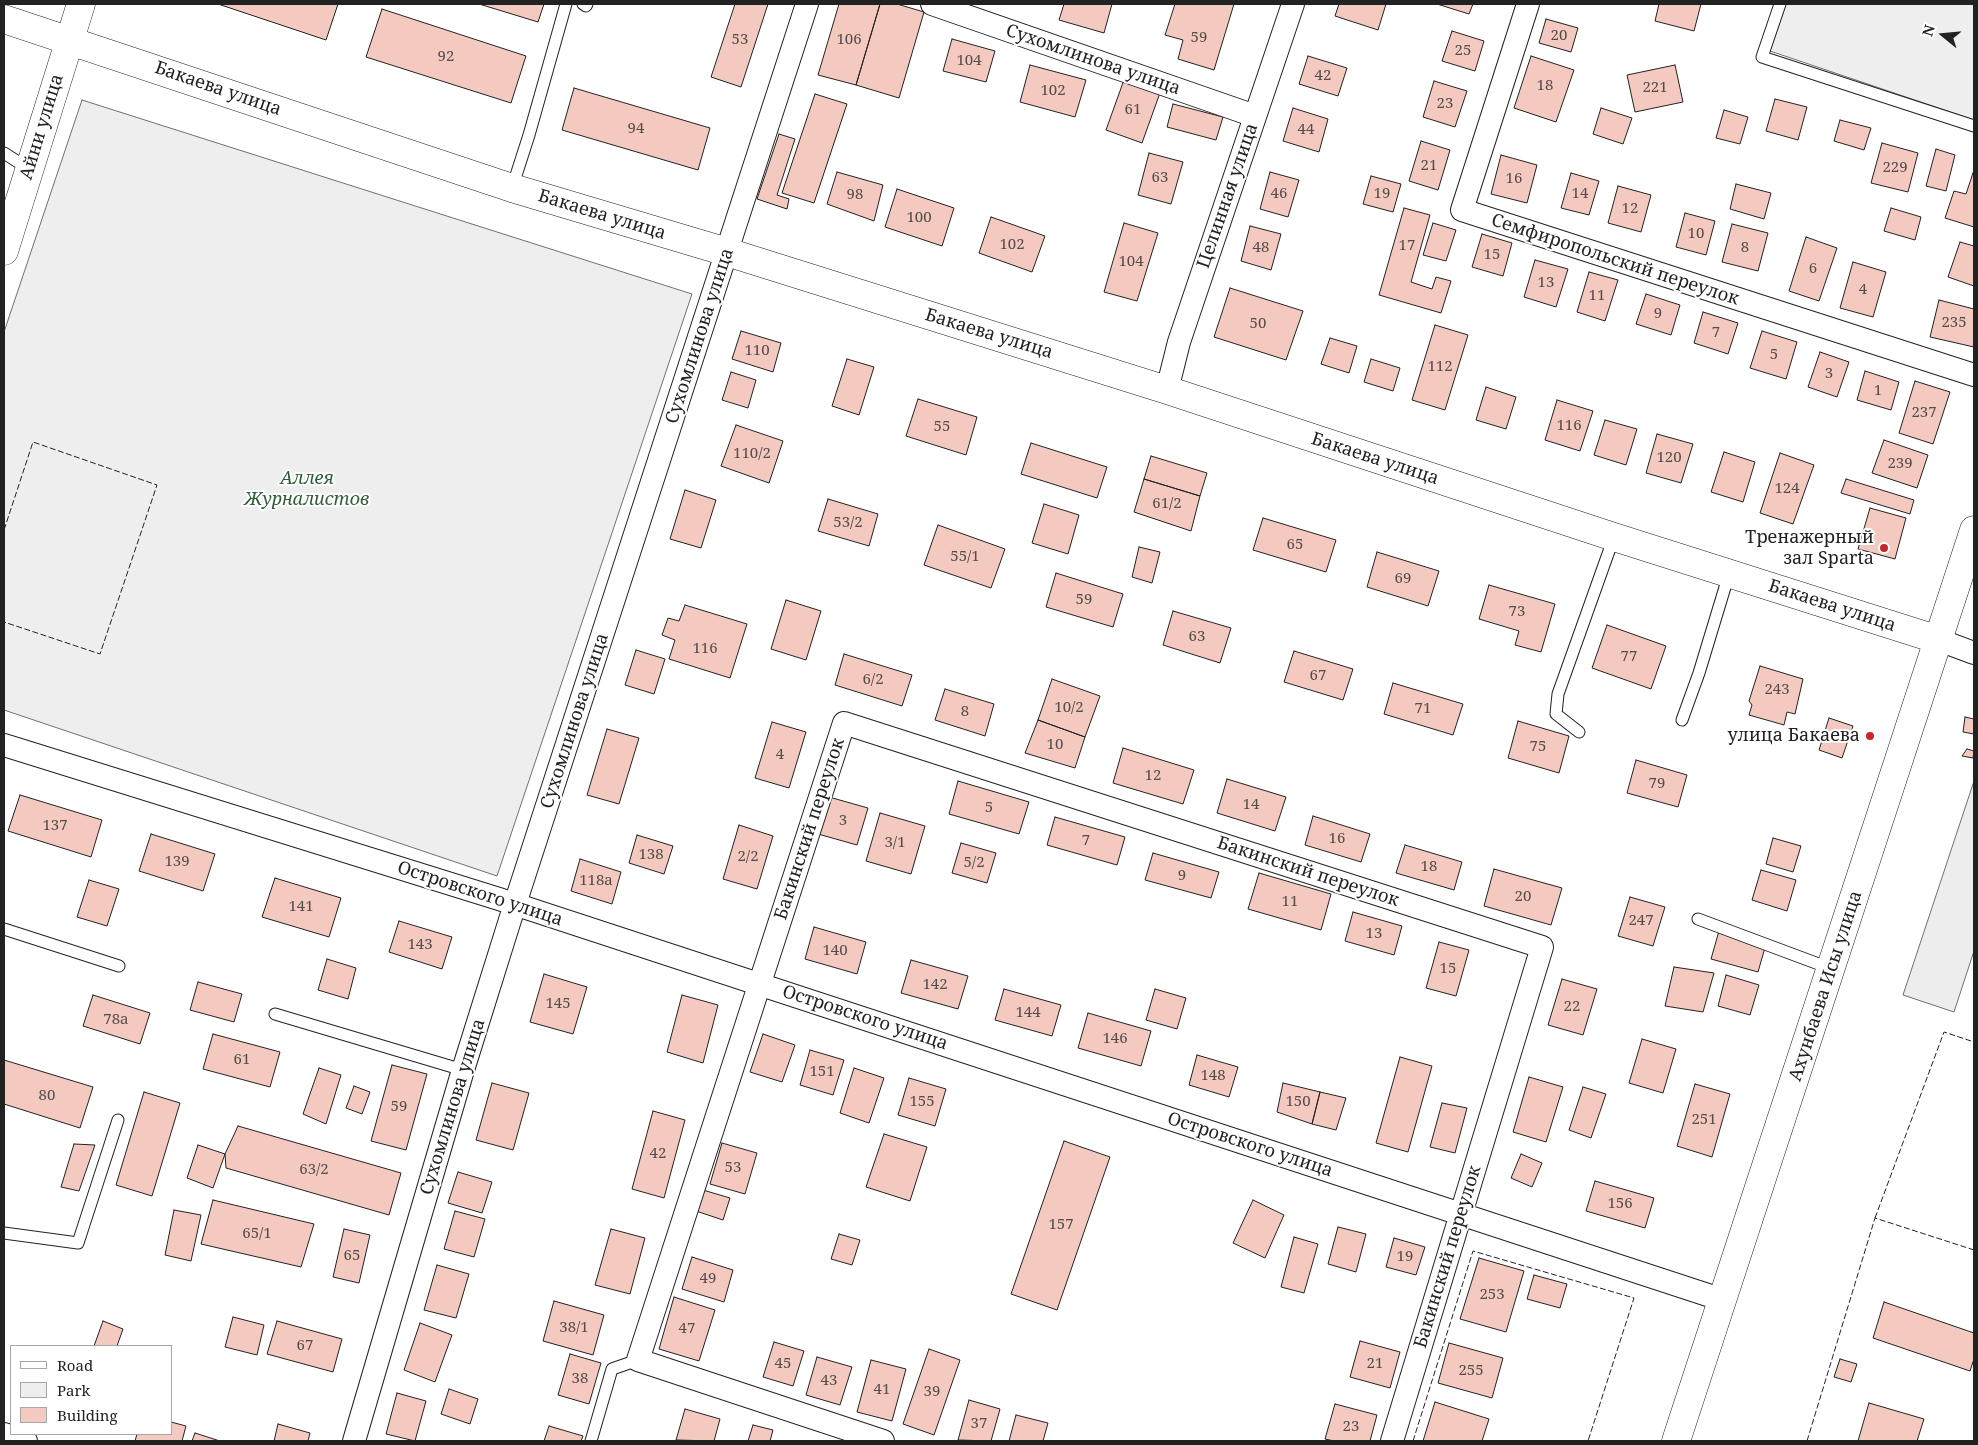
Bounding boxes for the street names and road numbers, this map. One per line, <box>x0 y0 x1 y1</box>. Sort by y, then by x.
street label: Сухомлинова улица <box>1003 20 1183 100</box>
street label: Бакаева улица <box>152 57 284 121</box>
street label: Айни улица <box>16 72 68 182</box>
street label: Целинная улица <box>1193 121 1263 271</box>
street label: Бакаева улица <box>535 185 669 245</box>
street label: Семфиропольский переулок <box>1489 210 1741 310</box>
street label: Сухомлинова улица <box>661 246 739 426</box>
street label: Бакаева улица <box>922 304 1056 364</box>
street label: Бакаева улица <box>1309 428 1441 490</box>
street label: Бакаева улица <box>1766 575 1898 637</box>
street label: Сухомлинова улица <box>536 631 614 811</box>
street label: Бакинский переулок <box>770 735 850 923</box>
street label: Бакинский переулок <box>1214 832 1402 912</box>
street label: Островского улица <box>395 857 565 931</box>
street label: Ахунбаева Исы улица <box>1785 888 1867 1084</box>
street label: Островского улица <box>780 981 950 1055</box>
street label: Сухомлинова улица <box>416 1016 490 1198</box>
street label: Островского улица <box>1165 1108 1335 1182</box>
street label: Бакинский переулок <box>1410 1163 1486 1351</box>

